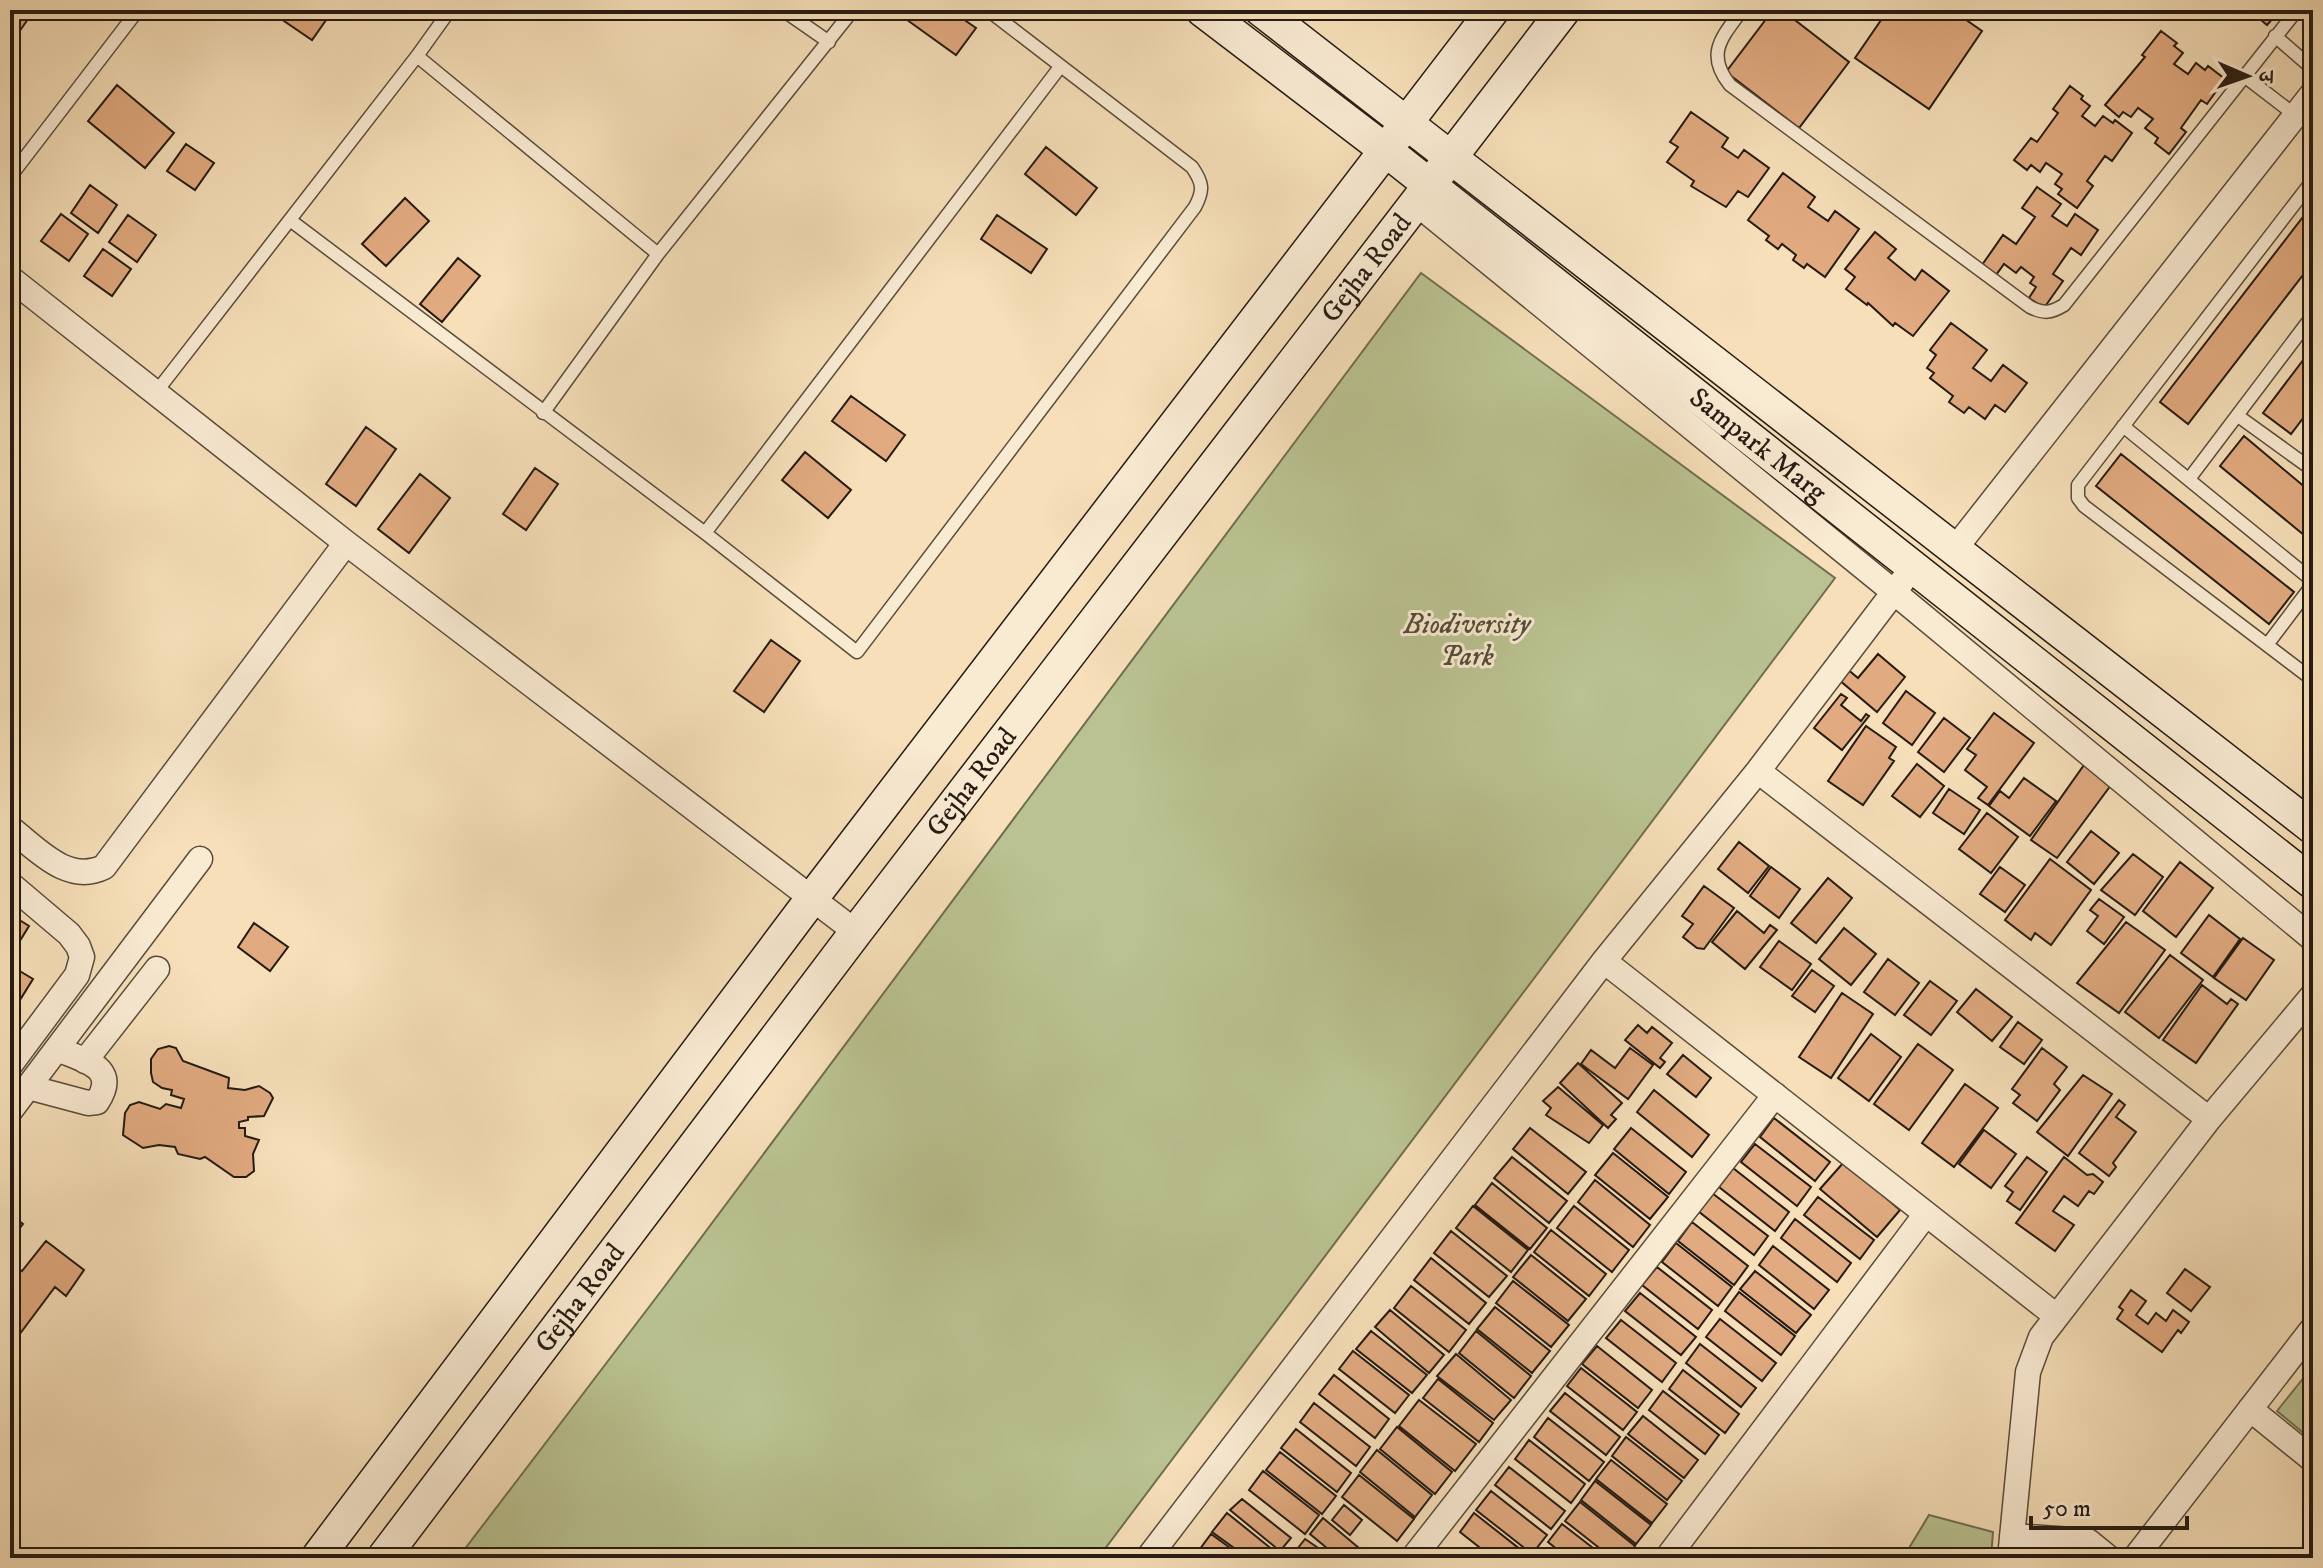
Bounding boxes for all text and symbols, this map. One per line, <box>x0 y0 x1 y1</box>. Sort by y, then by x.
north arrow <box>2207 36 2287 116</box>
text: उ <box>2252 69 2279 85</box>
street label: Gejha Road <box>1313 206 1419 329</box>
street label: Sampark Marg <box>1683 380 1834 510</box>
park label: Biodiversity Park <box>1403 607 1532 674</box>
street label: Gejha Road <box>918 720 1024 843</box>
street label: Gejha Road <box>527 1236 632 1360</box>
scale bar <box>2031 1480 2187 1530</box>
text: 50 m <box>2043 1494 2091 1524</box>

